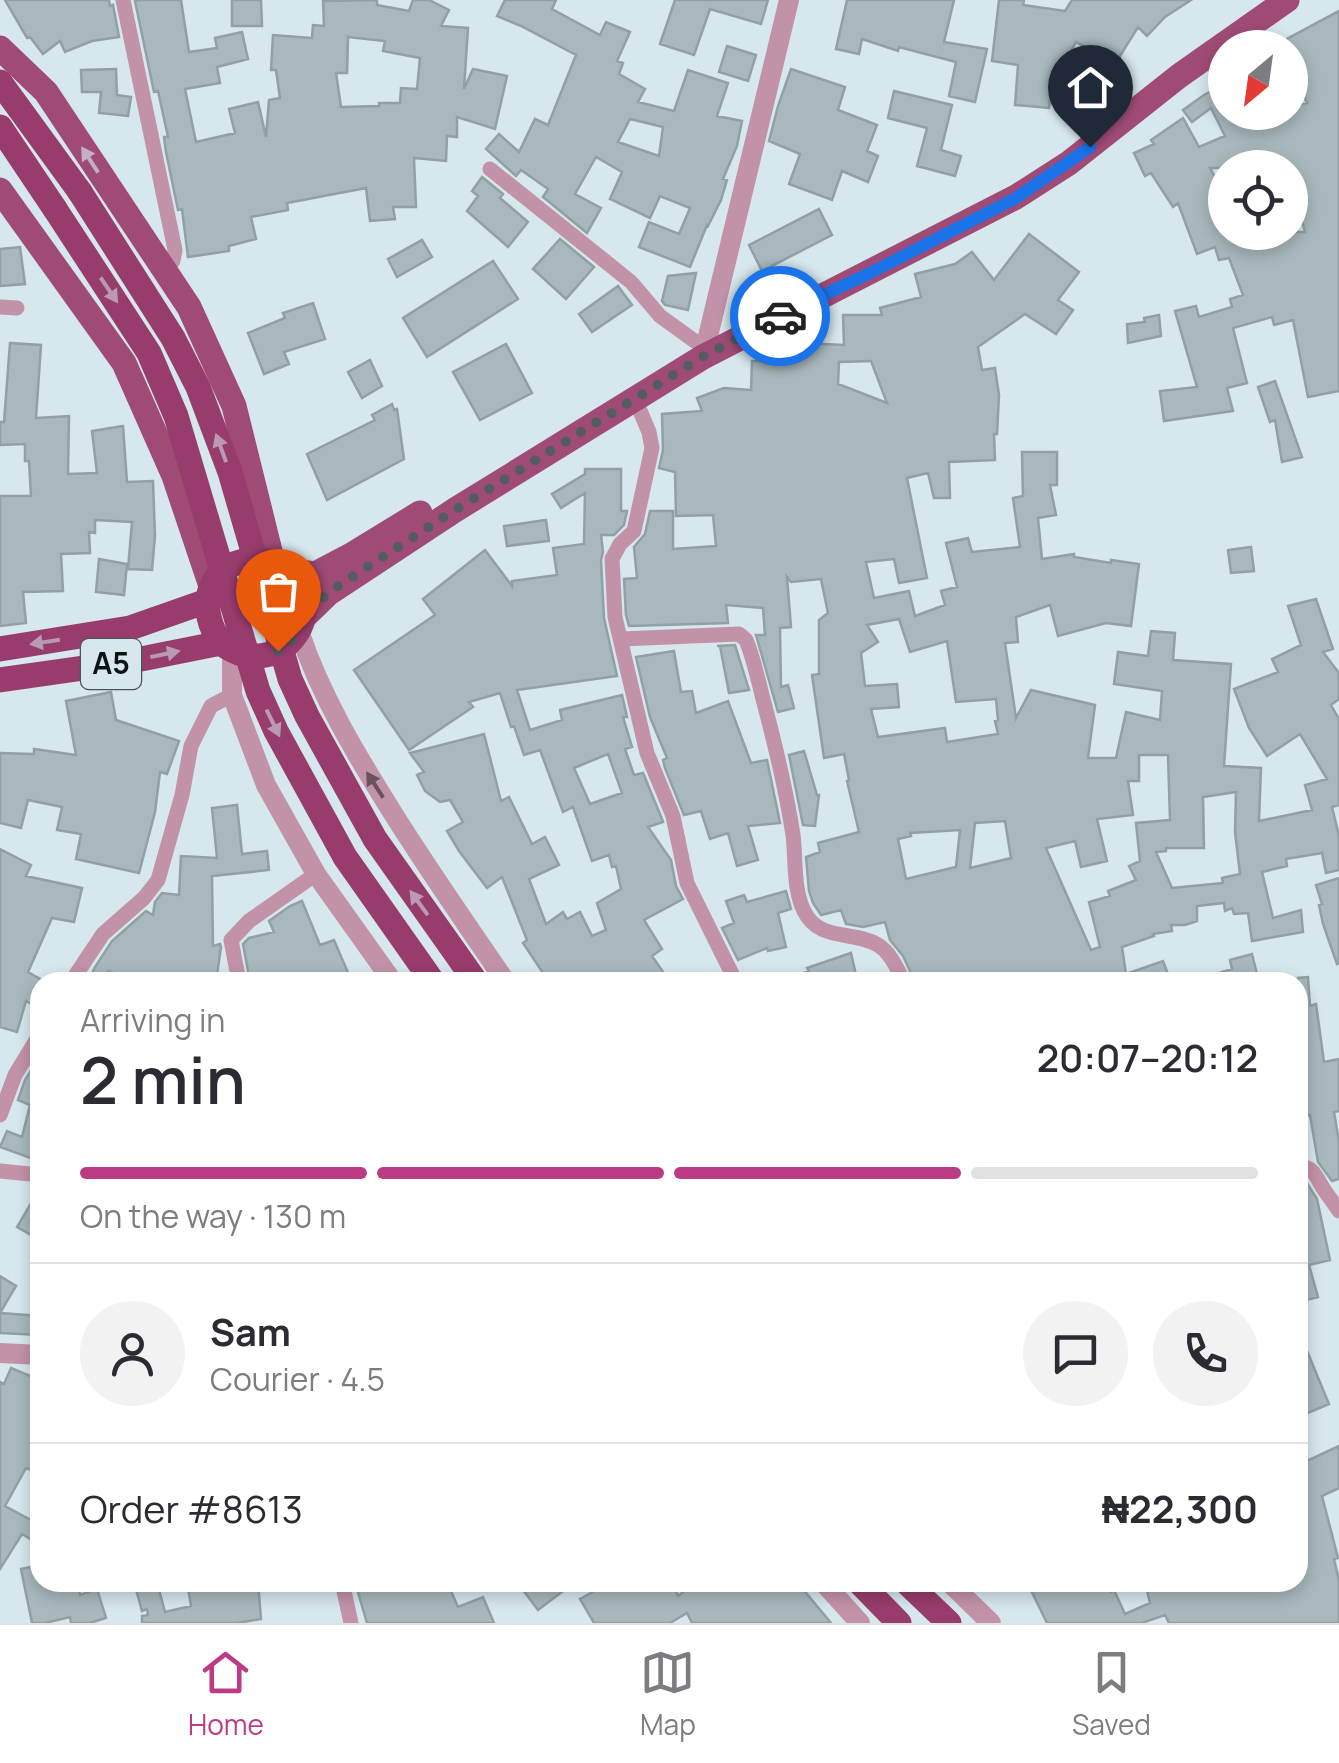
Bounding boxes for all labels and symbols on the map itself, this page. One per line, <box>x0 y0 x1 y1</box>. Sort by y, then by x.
north arrow <box>1208 30 1308 130</box>
pin <box>1048 45 1133 148</box>
one-way arrow <box>82 146 100 173</box>
courier <box>730 266 830 366</box>
one-way arrow <box>99 277 118 304</box>
one-way arrow <box>213 433 228 463</box>
pin <box>236 549 321 652</box>
one-way arrow <box>29 634 60 650</box>
road number: A5 <box>81 639 141 689</box>
one-way arrow <box>150 646 181 661</box>
one-way arrow <box>264 709 281 738</box>
one-way arrow <box>366 771 384 799</box>
one-way arrow <box>410 890 429 917</box>

